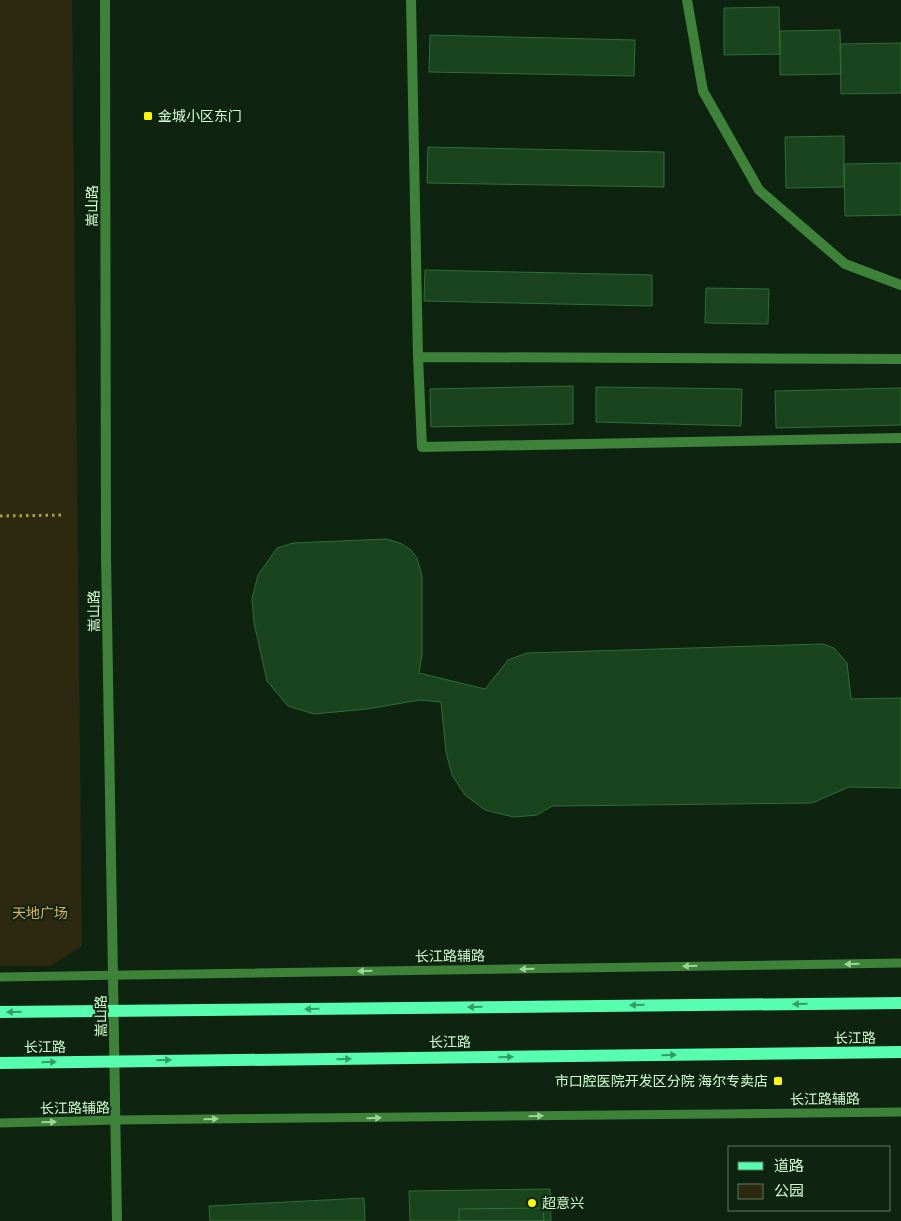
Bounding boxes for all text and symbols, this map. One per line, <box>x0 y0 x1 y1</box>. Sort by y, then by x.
place label: 金城小区东门 <box>158 107 242 124</box>
marker: 金城小区东门 <box>142 110 154 122</box>
street label: 嵩山路 <box>83 185 100 227</box>
street label: 嵩山路 <box>85 590 102 632</box>
park label: 天地广场 <box>12 904 68 921</box>
street label: 长江路辅路 <box>415 946 485 965</box>
one-way arrow <box>844 960 860 968</box>
one-way arrow <box>682 963 698 971</box>
one-way arrow <box>519 965 535 973</box>
one-way arrow <box>357 967 373 975</box>
street label: 嵩山路 <box>92 995 109 1037</box>
one-way arrow <box>792 1000 808 1008</box>
one-way arrow <box>629 1002 645 1010</box>
one-way arrow <box>467 1003 483 1011</box>
one-way arrow <box>304 1005 320 1013</box>
one-way arrow <box>5 1008 21 1016</box>
street label: 长江路 <box>834 1029 876 1046</box>
street label: 长江路 <box>429 1033 471 1050</box>
street label: 长江路 <box>24 1038 66 1055</box>
one-way arrow <box>661 1051 677 1059</box>
one-way arrow <box>499 1053 515 1061</box>
one-way arrow <box>336 1054 352 1062</box>
one-way arrow <box>156 1056 172 1064</box>
one-way arrow <box>41 1058 57 1066</box>
place label: 市口腔医院开发区分院 海尔专卖店 <box>555 1072 768 1089</box>
marker: 市口腔医院开发区分院 海尔专卖店 <box>772 1075 784 1087</box>
street label: 长江路辅路 <box>790 1089 860 1108</box>
street label: 长江路辅路 <box>40 1098 110 1117</box>
one-way arrow <box>528 1112 544 1120</box>
one-way arrow <box>366 1114 382 1122</box>
one-way arrow <box>203 1115 219 1123</box>
one-way arrow <box>41 1118 57 1126</box>
legend <box>728 1146 891 1211</box>
text: 道路 <box>774 1156 804 1174</box>
text: 公园 <box>774 1181 804 1199</box>
place label: 超意兴 <box>542 1194 584 1211</box>
marker: 超意兴 <box>526 1197 538 1209</box>

